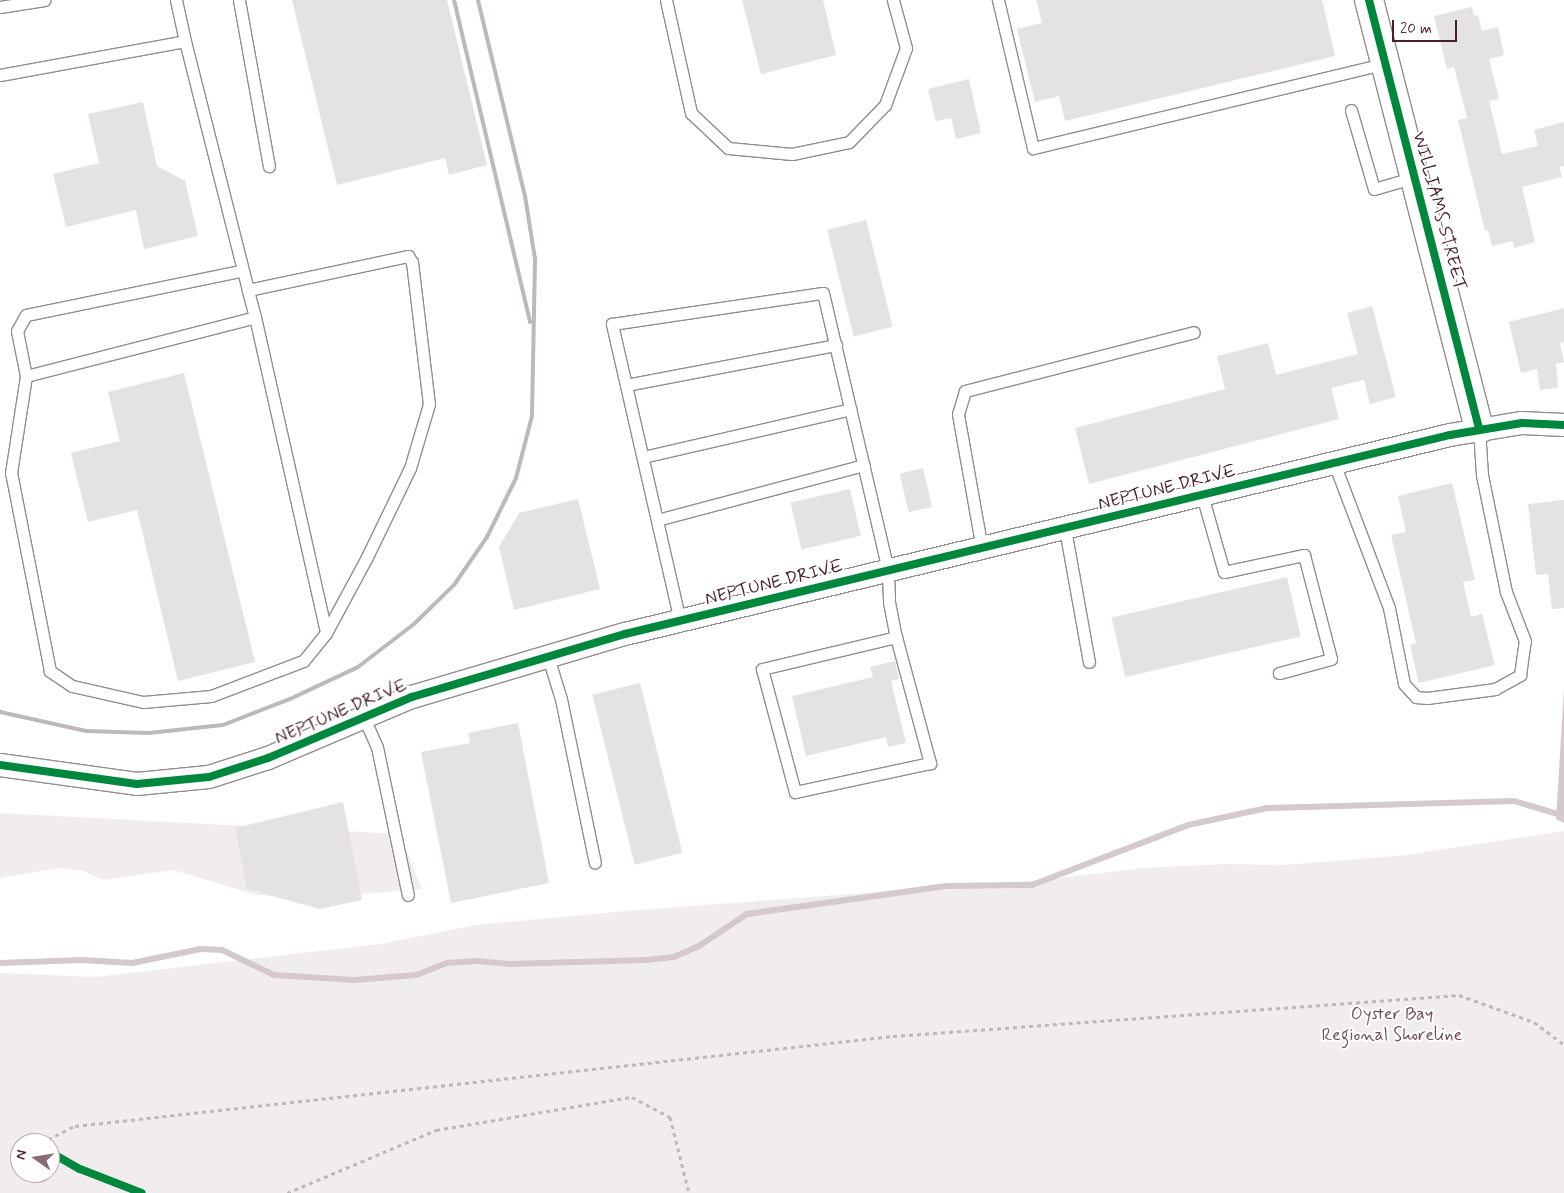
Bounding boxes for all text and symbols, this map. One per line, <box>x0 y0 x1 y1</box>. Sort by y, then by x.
scale bar <box>1394 10 1459 42</box>
text: 20 m <box>1400 19 1432 39</box>
street label: WILLIAMS STREET <box>1407 128 1471 294</box>
street label: NEPTUNE DRIVE <box>1096 460 1238 516</box>
street label: NEPTUNE DRIVE <box>703 555 845 611</box>
street label: NEPTUNE DRIVE <box>271 674 411 750</box>
park label: Oyster Bay Regional Shoreline <box>1321 1004 1463 1046</box>
north arrow <box>10 1133 60 1183</box>
text: N <box>12 1148 31 1161</box>

